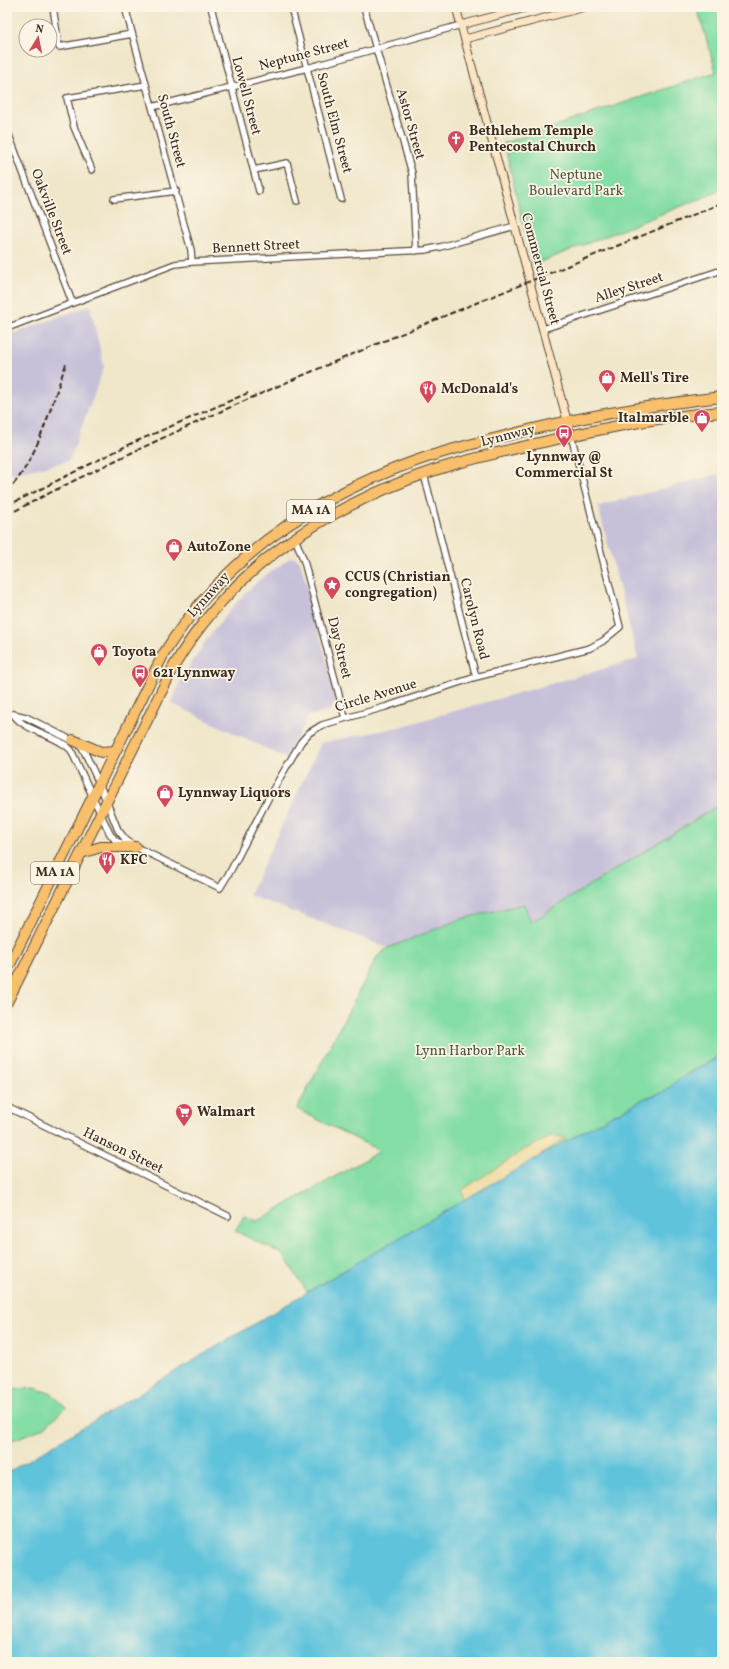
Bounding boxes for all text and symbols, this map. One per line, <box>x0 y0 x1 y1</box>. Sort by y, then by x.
north arrow <box>18 18 58 58</box>
text: N <box>34 22 45 38</box>
street label: Neptune Street <box>257 34 351 76</box>
street label: Lowell Street <box>226 55 266 137</box>
street label: South Elm Street <box>311 70 357 176</box>
street label: Astor Street <box>391 86 429 162</box>
street label: South Street <box>152 92 190 170</box>
place label: Bethlehem Temple Pentecostal Church <box>469 122 596 157</box>
church icon: Bethlehem Temple Pentecostal Church <box>446 129 466 154</box>
street label: Oakville Street <box>26 166 76 258</box>
park label: Neptune Boulevard Park <box>529 166 624 201</box>
street label: Commercial Street <box>516 211 564 327</box>
street label: Bennett Street <box>212 235 300 259</box>
street label: Alley Street <box>592 268 666 308</box>
shop icon: Mell's Tire <box>597 368 617 393</box>
place label: Mell's Tire <box>620 369 689 388</box>
restaurant icon: McDonald's <box>418 379 438 404</box>
place label: McDonald's <box>441 380 518 399</box>
shop icon: Italmarble <box>692 408 712 433</box>
place label: Italmarble <box>618 409 689 428</box>
street label: Lynnway <box>479 420 538 452</box>
bus stop icon: Lynnway @ Commercial St <box>554 423 574 448</box>
place label: Lynnway @ Commercial St <box>515 448 613 483</box>
road number: MA 1A <box>287 500 335 522</box>
shop icon: AutoZone <box>164 537 184 562</box>
place label: AutoZone <box>187 538 251 557</box>
street label: Lynnway <box>183 568 235 622</box>
place label: CCUS (Christian congregation) <box>345 568 451 603</box>
place icon: CCUS (Christian congregation) <box>322 575 342 600</box>
street label: Carolyn Road <box>455 576 493 662</box>
street label: Day Street <box>322 615 356 681</box>
shop icon: Toyota <box>89 642 109 667</box>
place label: Toyota <box>112 643 157 662</box>
bus stop icon: 621 Lynnway <box>130 663 150 688</box>
place label: 621 Lynnway <box>153 664 236 683</box>
street label: Circle Avenue <box>333 674 420 717</box>
shop icon: Lynnway Liquors <box>155 783 175 808</box>
place label: Lynnway Liquors <box>178 784 291 803</box>
restaurant icon: KFC <box>97 850 117 875</box>
place label: KFC <box>120 851 147 870</box>
road number: MA 1A <box>31 862 79 884</box>
park label: Lynn Harbor Park <box>415 1042 525 1061</box>
supermarket icon: Walmart <box>174 1102 194 1127</box>
place label: Walmart <box>197 1103 255 1122</box>
street label: Hanson Street <box>80 1123 166 1179</box>

